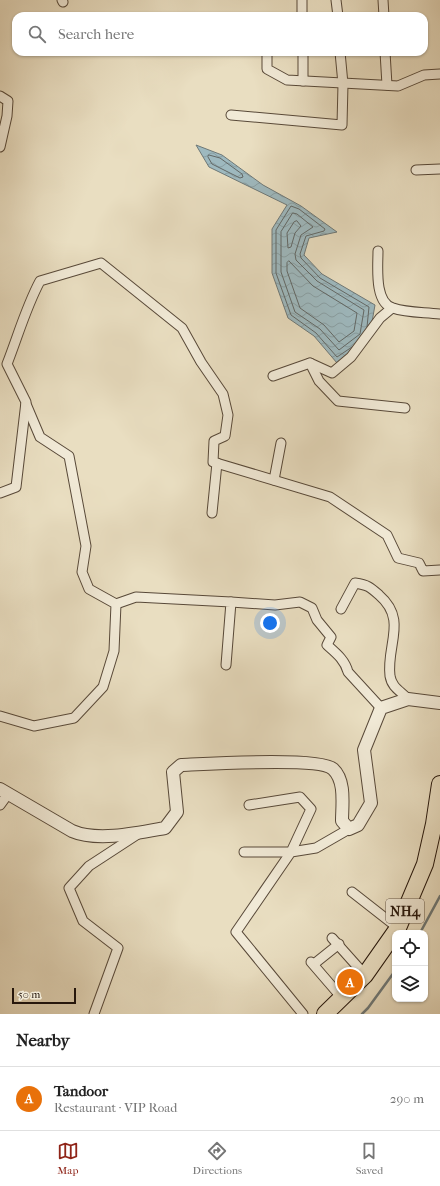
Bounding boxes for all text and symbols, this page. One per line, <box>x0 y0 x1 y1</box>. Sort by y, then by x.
search box <box>12 12 428 56</box>
icon: search <box>26 23 48 45</box>
text: Search here <box>58 25 134 43</box>
your location <box>260 613 280 633</box>
road number: NH4 <box>386 899 424 923</box>
map controls <box>392 930 428 1002</box>
button: locate <box>392 930 428 966</box>
button: layers <box>392 966 428 1002</box>
pin: A <box>337 967 363 997</box>
scale bar <box>12 986 76 1005</box>
text: 50 m <box>18 988 40 1001</box>
text: Nearby <box>16 1030 70 1050</box>
text: Tandoor <box>54 1082 108 1100</box>
text: A <box>25 1091 33 1106</box>
text: 290 m <box>390 1091 424 1106</box>
text: Restaurant · VIP Road <box>54 1100 177 1115</box>
tab: Map <box>57 1140 79 1177</box>
tab: Directions <box>193 1140 242 1177</box>
tab: Saved <box>356 1140 383 1177</box>

